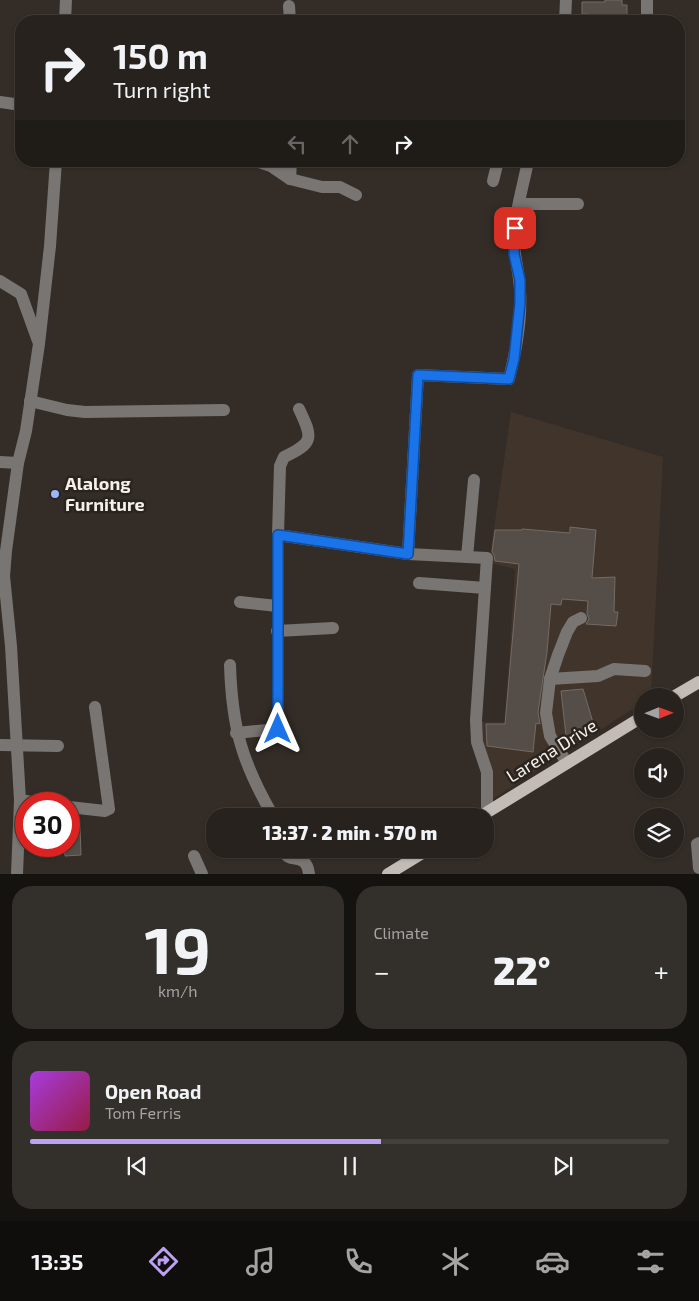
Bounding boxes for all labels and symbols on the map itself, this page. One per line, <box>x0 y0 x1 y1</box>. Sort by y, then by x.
pin <box>494 207 536 249</box>
place label: Alalong Furniture <box>65 472 145 515</box>
marker: Alalong Furniture <box>49 488 61 500</box>
north arrow <box>634 688 684 738</box>
position arrow <box>251 702 303 754</box>
street label: Larena Drive <box>502 714 601 787</box>
speed limit sign: 30 <box>15 792 80 857</box>

